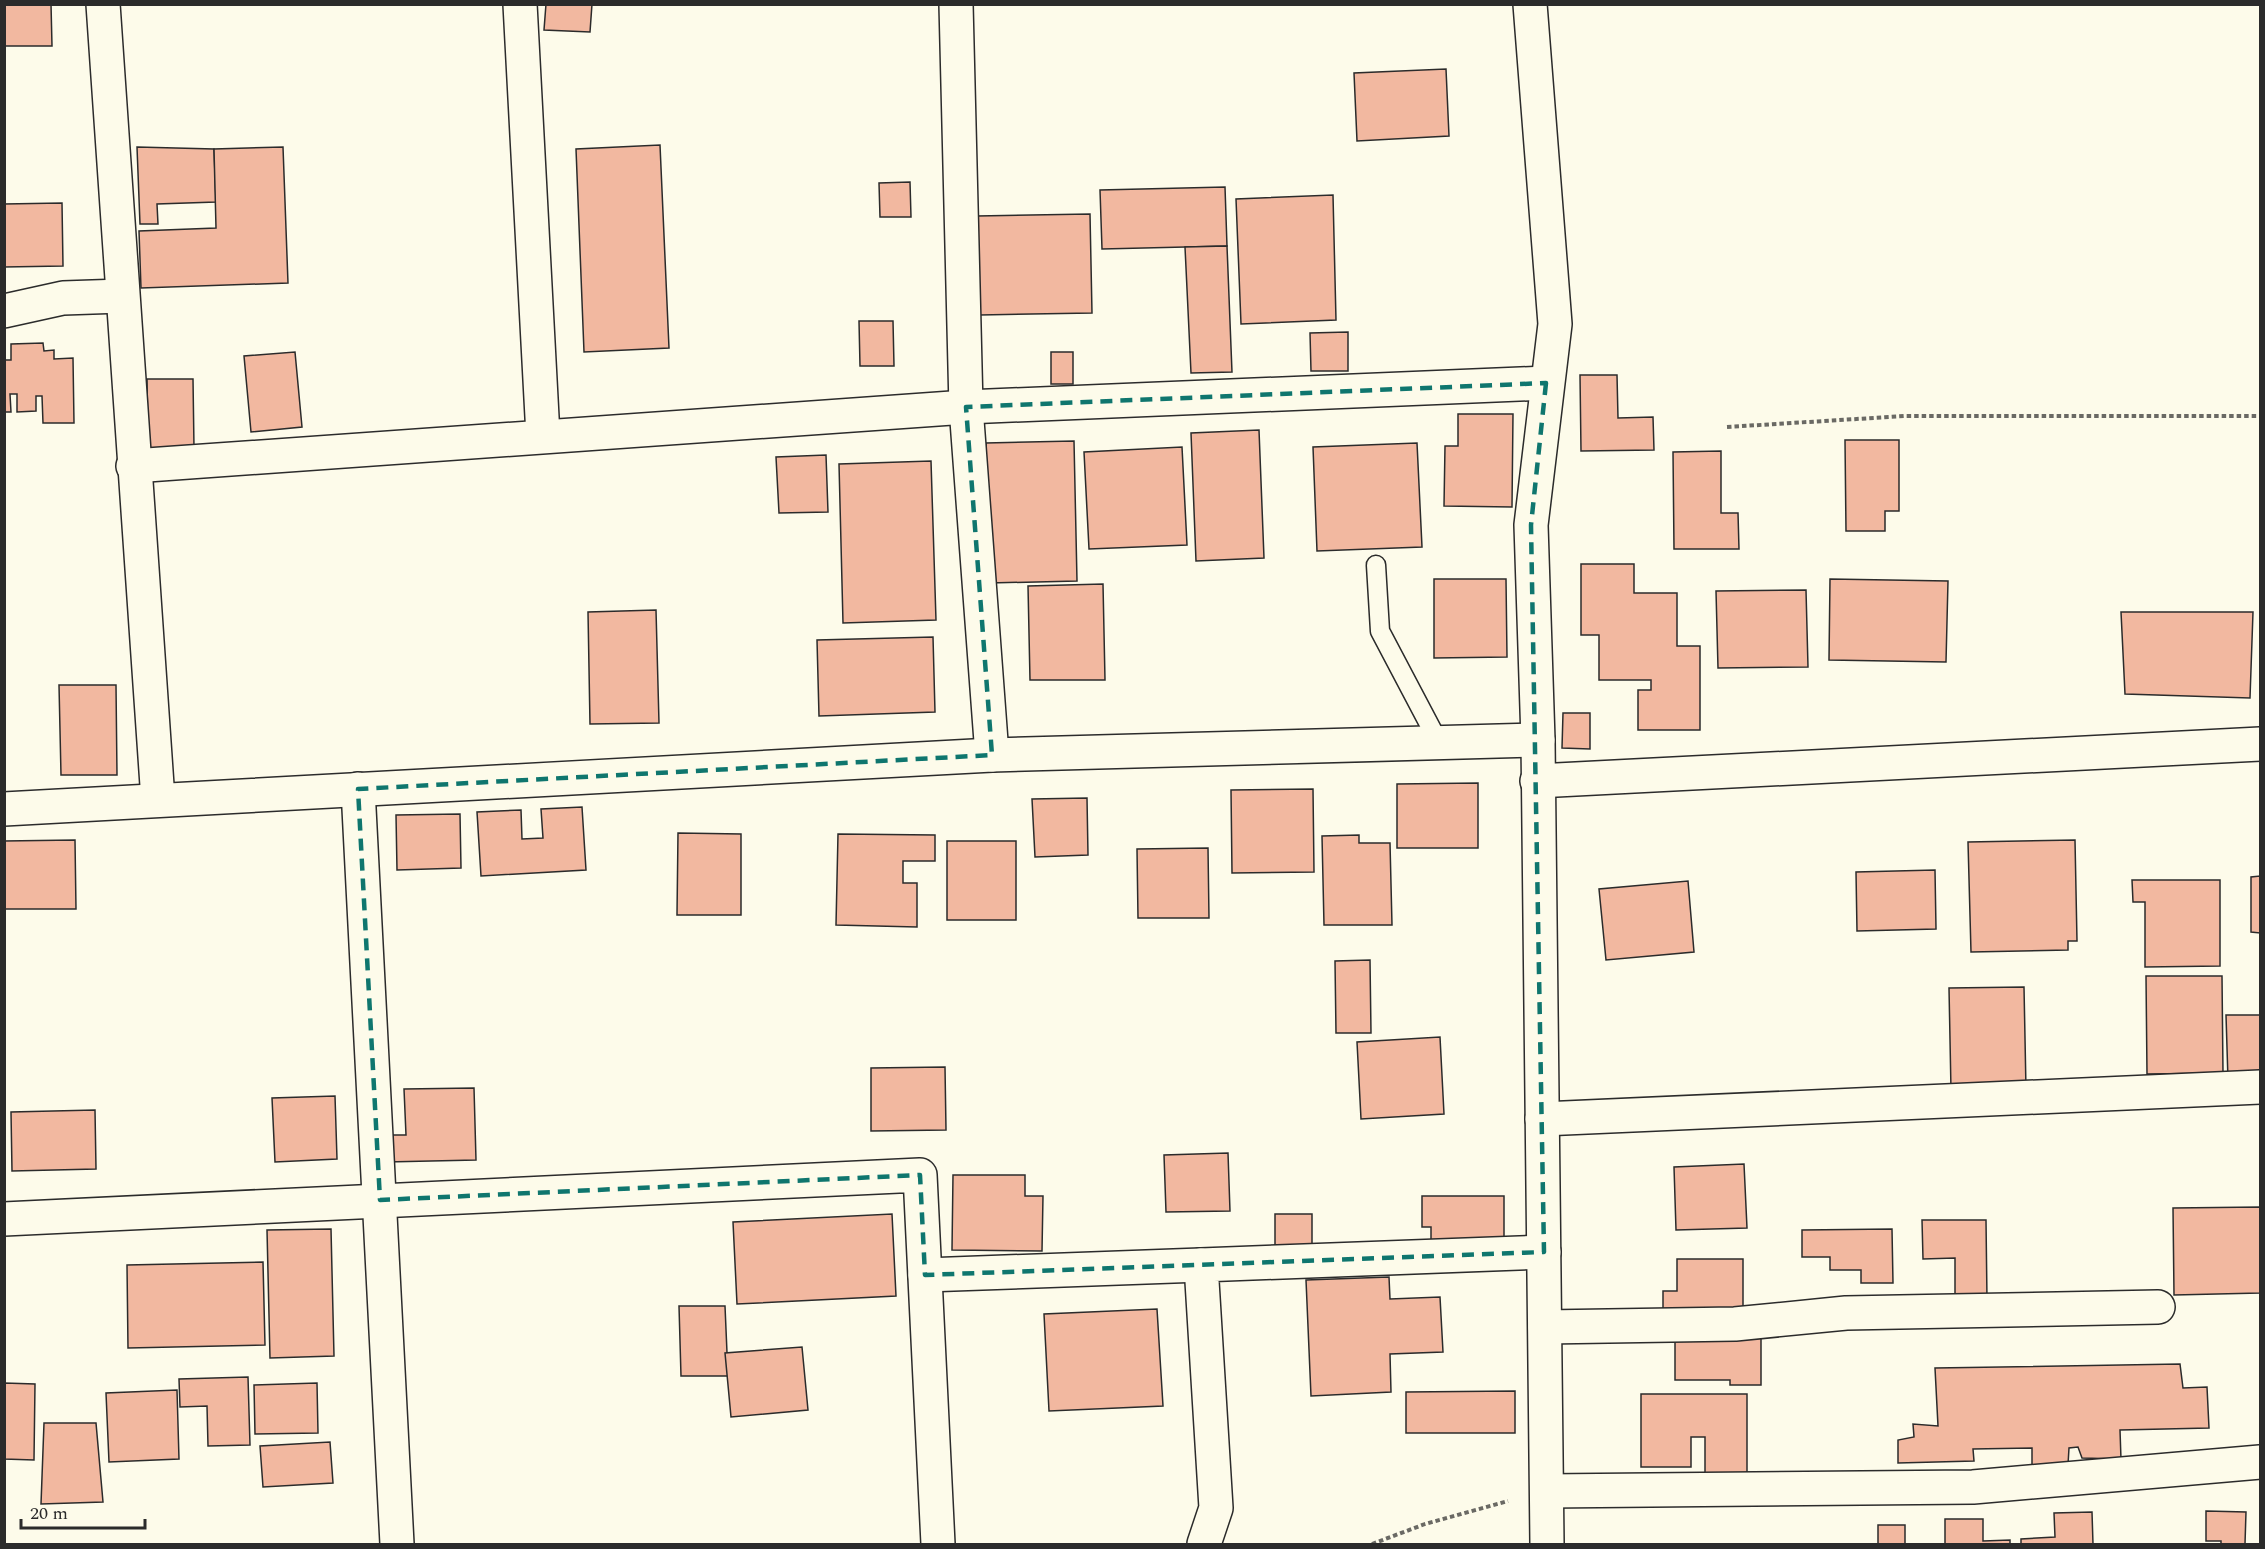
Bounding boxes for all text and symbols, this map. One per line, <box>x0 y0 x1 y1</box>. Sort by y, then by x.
scale bar <box>21 1492 146 1530</box>
text: 20 m <box>30 1500 68 1527</box>

